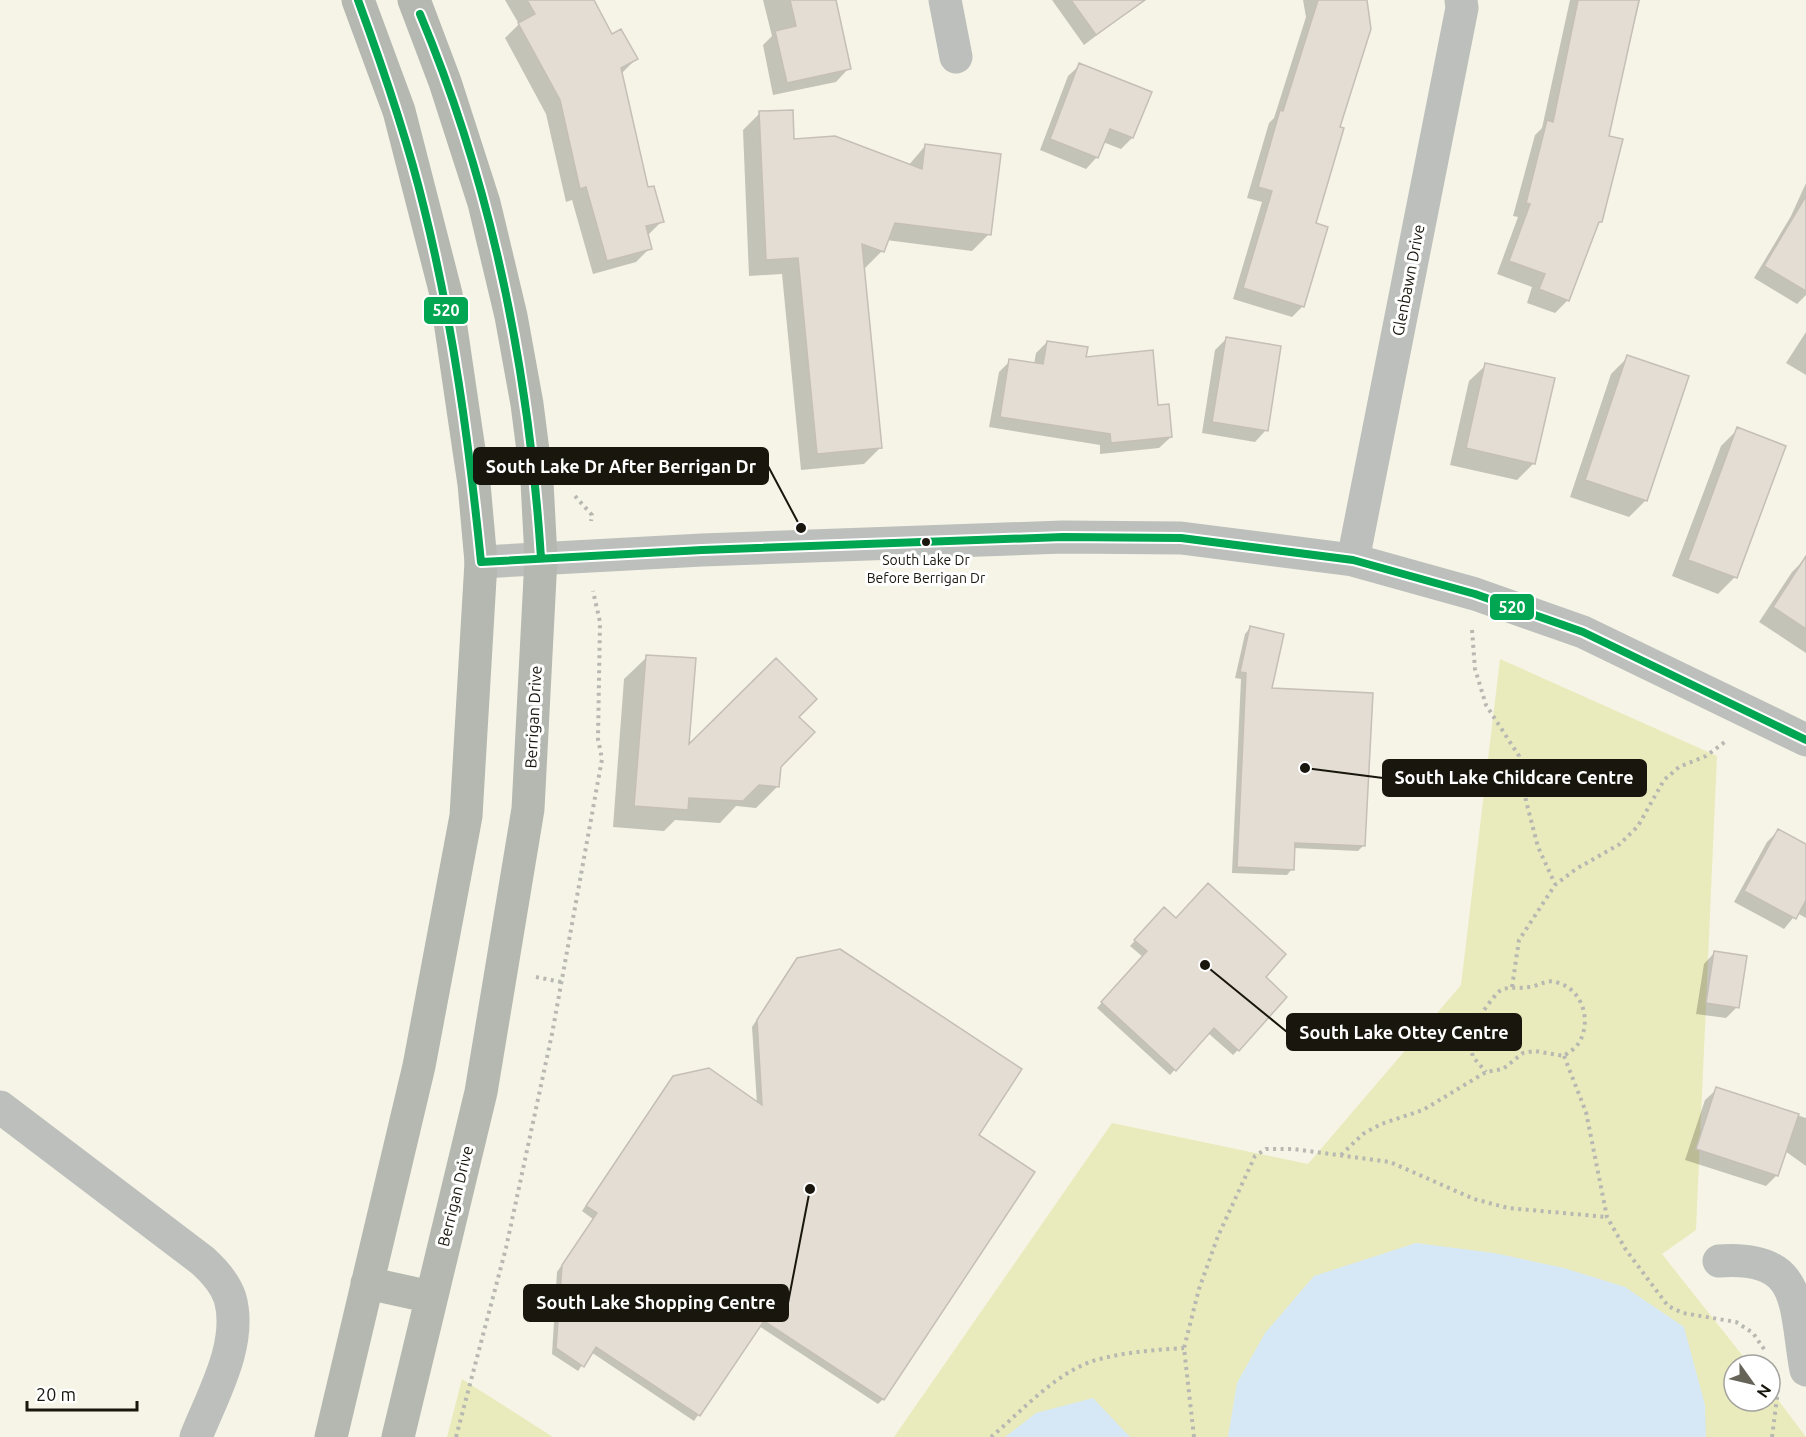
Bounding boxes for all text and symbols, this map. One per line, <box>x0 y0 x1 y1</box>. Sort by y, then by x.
street label: Glenbawn Drive <box>1388 223 1428 337</box>
line badge: 520 <box>423 296 469 325</box>
text: 520 <box>432 301 460 319</box>
callout: South Lake Dr After Berrigan Dr <box>474 448 768 484</box>
text: South Lake Dr After Berrigan Dr <box>486 456 757 476</box>
marker: South Lake Dr Before Berrigan Dr <box>920 536 932 548</box>
place label: South Lake Dr Before Berrigan Dr <box>867 552 986 586</box>
line badge: 520 <box>1489 593 1535 621</box>
text: 520 <box>1498 598 1526 616</box>
street label: Berrigan Drive <box>521 665 545 769</box>
callout: South Lake Childcare Centre <box>1383 760 1646 796</box>
text: South Lake Childcare Centre <box>1394 767 1634 787</box>
callout: South Lake Ottey Centre <box>1287 1014 1521 1050</box>
text: South Lake Ottey Centre <box>1299 1022 1509 1042</box>
street label: Berrigan Drive <box>434 1144 476 1248</box>
callout: South Lake Shopping Centre <box>524 1285 788 1321</box>
text: South Lake Shopping Centre <box>536 1292 776 1312</box>
north arrow <box>1722 1353 1782 1413</box>
scale bar <box>27 1374 136 1412</box>
text: N <box>1754 1381 1775 1401</box>
text: 20 m <box>36 1384 76 1404</box>

